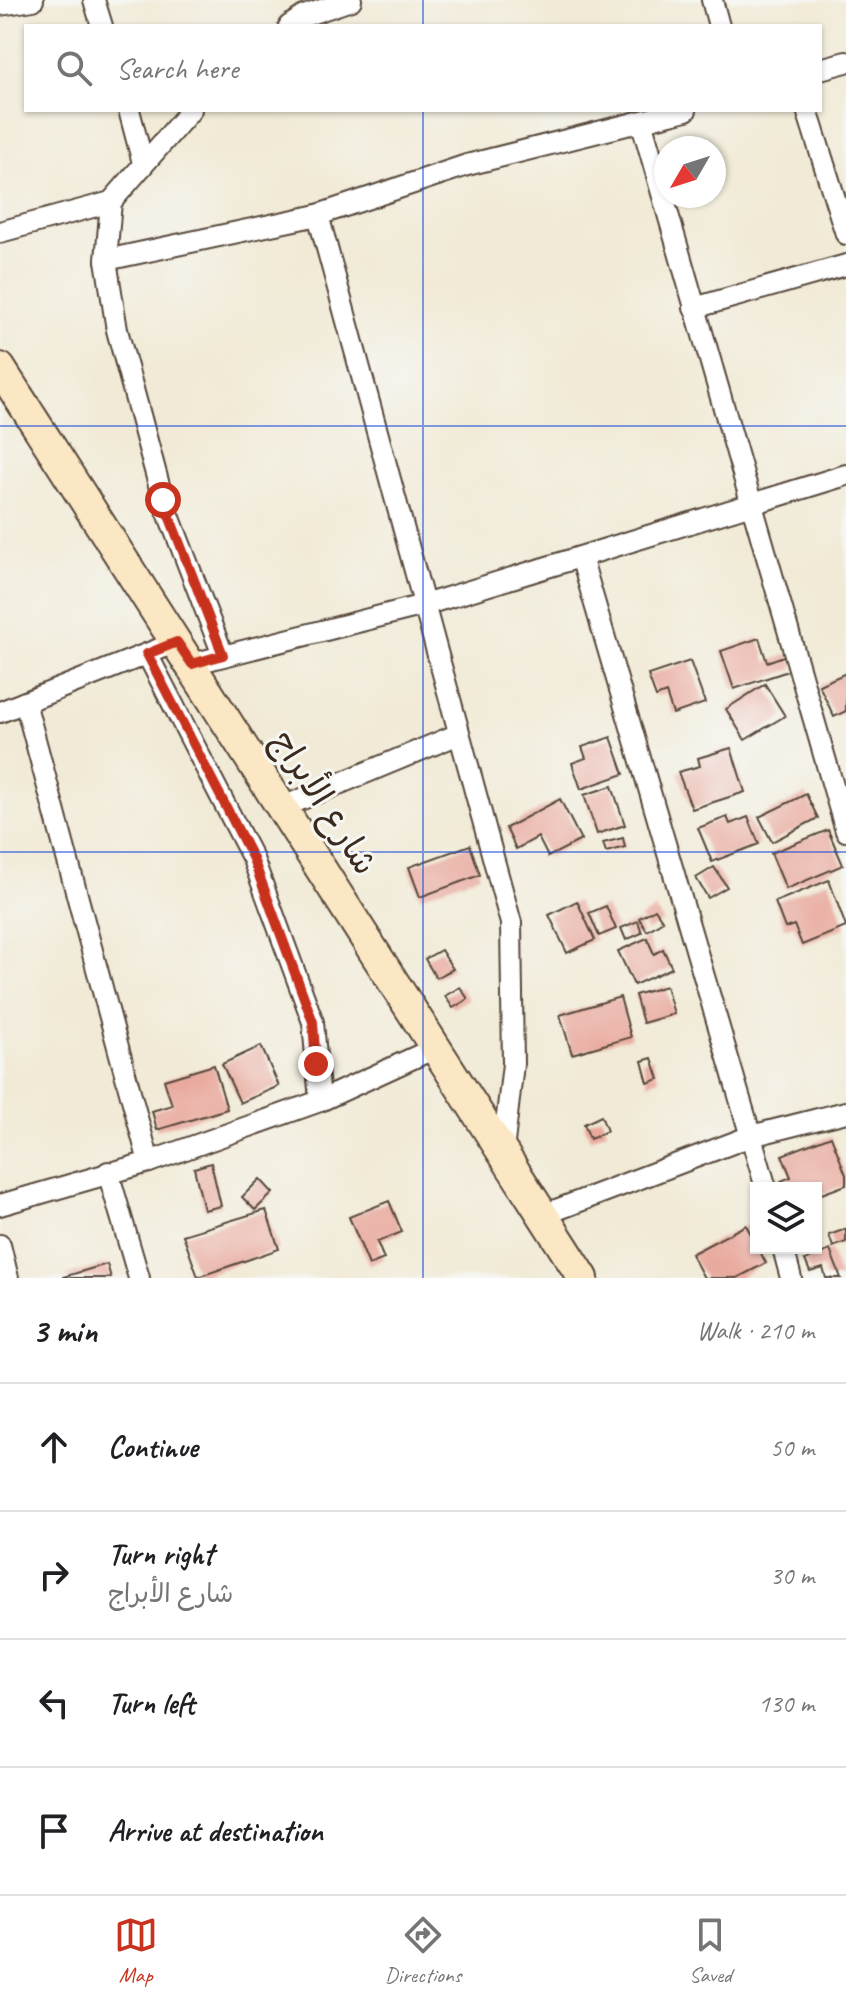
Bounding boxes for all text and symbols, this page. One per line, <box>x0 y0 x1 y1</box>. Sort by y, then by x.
search box <box>24 24 822 112</box>
icon: search <box>52 46 96 90</box>
text: Search here <box>116 49 238 87</box>
north arrow <box>654 136 726 208</box>
route start <box>145 482 181 518</box>
street label: شارع الأبراج <box>260 721 388 884</box>
route end <box>298 1046 334 1082</box>
map controls <box>750 1182 822 1254</box>
button: layers <box>750 1182 822 1254</box>
text: 3 min <box>32 1309 97 1352</box>
text: Walk · 210 m <box>697 1314 814 1347</box>
icon: ahead <box>32 1425 76 1469</box>
text: Continue <box>108 1428 198 1466</box>
text: 50 m <box>770 1431 814 1464</box>
text: Turn right <box>108 1535 213 1573</box>
icon: right <box>32 1553 76 1597</box>
text: 30 m <box>770 1559 814 1592</box>
text: شارع الأبراج <box>108 1577 233 1610</box>
icon: left <box>32 1681 76 1725</box>
text: Turn left <box>108 1684 195 1722</box>
text: 130 m <box>758 1687 814 1720</box>
icon: arrive <box>32 1809 76 1853</box>
text: Arrive at destination <box>108 1812 323 1850</box>
tab: Map <box>114 1913 158 1989</box>
tab: Directions <box>385 1913 461 1989</box>
tab: Saved <box>688 1913 732 1989</box>

